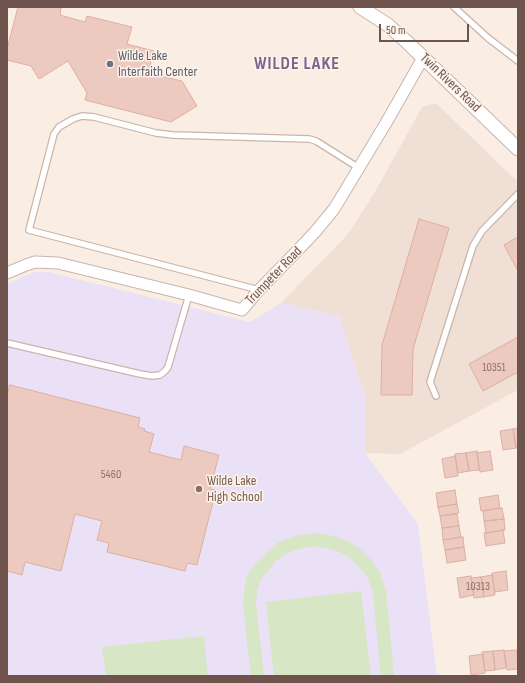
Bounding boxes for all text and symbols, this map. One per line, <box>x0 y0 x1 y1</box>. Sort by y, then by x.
scale bar <box>381 16 471 42</box>
text: 50 m <box>386 23 406 38</box>
place label: Wilde Lake Interfaith Center <box>118 48 197 80</box>
street label: Twin Rivers Road <box>416 50 484 116</box>
district label: WILDE LAKE <box>254 53 340 75</box>
marker: Wilde Lake Interfaith Center <box>105 59 115 69</box>
street label: Trumpeter Road <box>242 243 306 309</box>
house number: 10351 <box>482 361 506 375</box>
house number: 5460 <box>101 468 121 482</box>
place label: Wilde Lake High School <box>207 473 262 506</box>
marker: Wilde Lake High School <box>194 484 204 494</box>
house number: 10313 <box>466 580 490 594</box>

